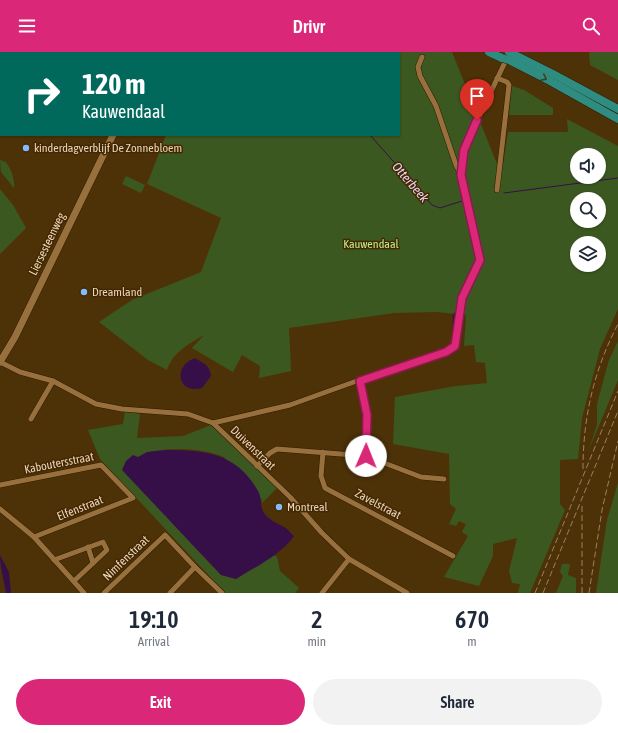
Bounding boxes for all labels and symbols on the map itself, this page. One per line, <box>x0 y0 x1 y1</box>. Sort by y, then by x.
one-way arrow <box>539 73 547 81</box>
pin <box>460 79 494 120</box>
place label: kinderdagverblijf De Zonnebloem <box>34 141 182 155</box>
marker: kinderdagverblijf De Zonnebloem <box>21 143 31 153</box>
water label: Otterbeek <box>389 159 432 206</box>
street label: Liersesteenweg <box>26 210 69 278</box>
park label: Kauwendaal <box>343 237 399 251</box>
place label: Dreamland <box>92 285 142 299</box>
marker: Dreamland <box>79 287 89 297</box>
street label: Duivenstraat <box>228 423 279 473</box>
position arrow <box>345 435 387 477</box>
street label: Kaboutersstraat <box>23 449 95 477</box>
street label: Zavelstraat <box>353 486 404 522</box>
street label: Elfenstraat <box>55 492 106 524</box>
place label: Montreal <box>287 500 329 514</box>
marker: Montreal <box>274 502 284 512</box>
street label: Nimfenstraat <box>100 532 152 583</box>

